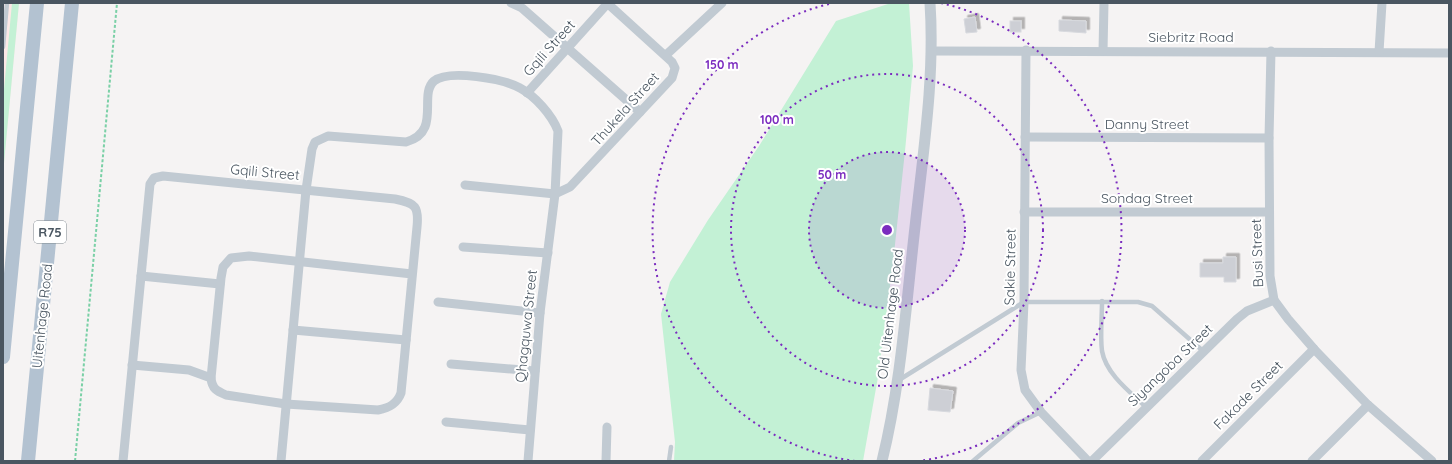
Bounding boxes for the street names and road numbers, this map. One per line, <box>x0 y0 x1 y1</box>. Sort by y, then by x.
street label: Gqili Street <box>519 16 579 80</box>
street label: Siebritz Road <box>1148 28 1234 46</box>
street label: Thukela Street <box>587 68 663 150</box>
street label: Danny Street <box>1105 115 1190 133</box>
street label: Gqili Street <box>230 160 301 184</box>
street label: Sondag Street <box>1101 189 1193 207</box>
street label: Busi Street <box>1247 218 1267 288</box>
road number: R75 <box>34 221 66 243</box>
street label: Sakie Street <box>1000 228 1020 306</box>
street label: Old Uitenhage Road <box>873 248 907 380</box>
street label: Uitenhage Road <box>28 263 56 369</box>
street label: Qhagquwa Street <box>511 268 541 383</box>
street label: Siyangoba Street <box>1124 320 1216 410</box>
street label: Fakade Street <box>1210 356 1287 433</box>

